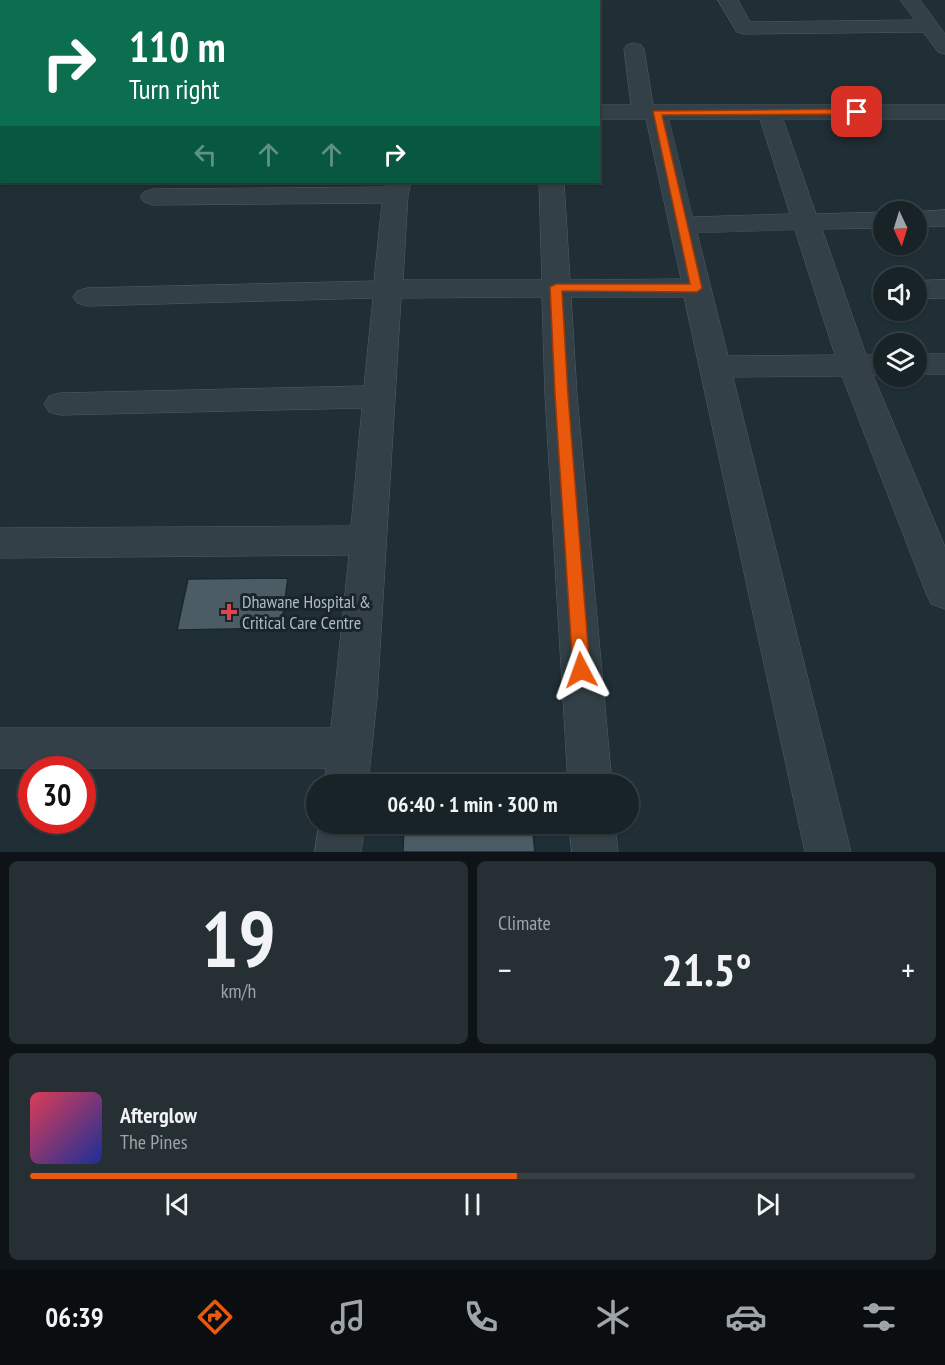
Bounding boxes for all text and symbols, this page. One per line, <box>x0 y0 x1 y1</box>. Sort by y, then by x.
text: 110 m <box>129 19 226 74</box>
icon: right <box>30 24 108 102</box>
text: Turn right <box>129 72 220 106</box>
pin <box>831 86 882 137</box>
icon: arrive <box>840 95 873 128</box>
icon: left <box>189 138 222 171</box>
icon: ahead <box>252 138 285 171</box>
icon: ahead <box>315 138 348 171</box>
icon: right <box>378 138 411 171</box>
north arrow <box>873 201 927 255</box>
map controls <box>873 201 927 387</box>
button: sound <box>873 267 927 321</box>
button: layers <box>873 333 927 387</box>
place label: Dhawane Hospital & Critical Care Centre <box>242 590 371 634</box>
marker: Dhawane Hospital & Critical Care Centre <box>220 603 238 621</box>
position arrow <box>549 638 613 702</box>
speed limit sign: 30 <box>18 756 96 834</box>
text: 06:40 · 1 min · 300 m <box>387 790 558 818</box>
text: 19 <box>201 888 276 989</box>
text: Climate <box>498 910 551 936</box>
text: 21.5° <box>661 940 752 998</box>
text: − <box>498 948 512 991</box>
text: + <box>901 948 915 991</box>
text: km/h <box>221 978 256 1004</box>
text: Afterglow <box>120 1101 197 1129</box>
text: The Pines <box>120 1129 187 1155</box>
icon: previous <box>161 1188 194 1221</box>
icon: pause <box>456 1188 489 1221</box>
icon: next <box>751 1188 784 1221</box>
icon: directions <box>194 1296 236 1338</box>
icon: music <box>327 1296 369 1338</box>
icon: phone <box>460 1296 502 1338</box>
icon: climate <box>592 1296 634 1338</box>
icon: car <box>725 1296 767 1338</box>
icon: filters <box>858 1296 900 1338</box>
text: 06:39 <box>45 1300 104 1334</box>

